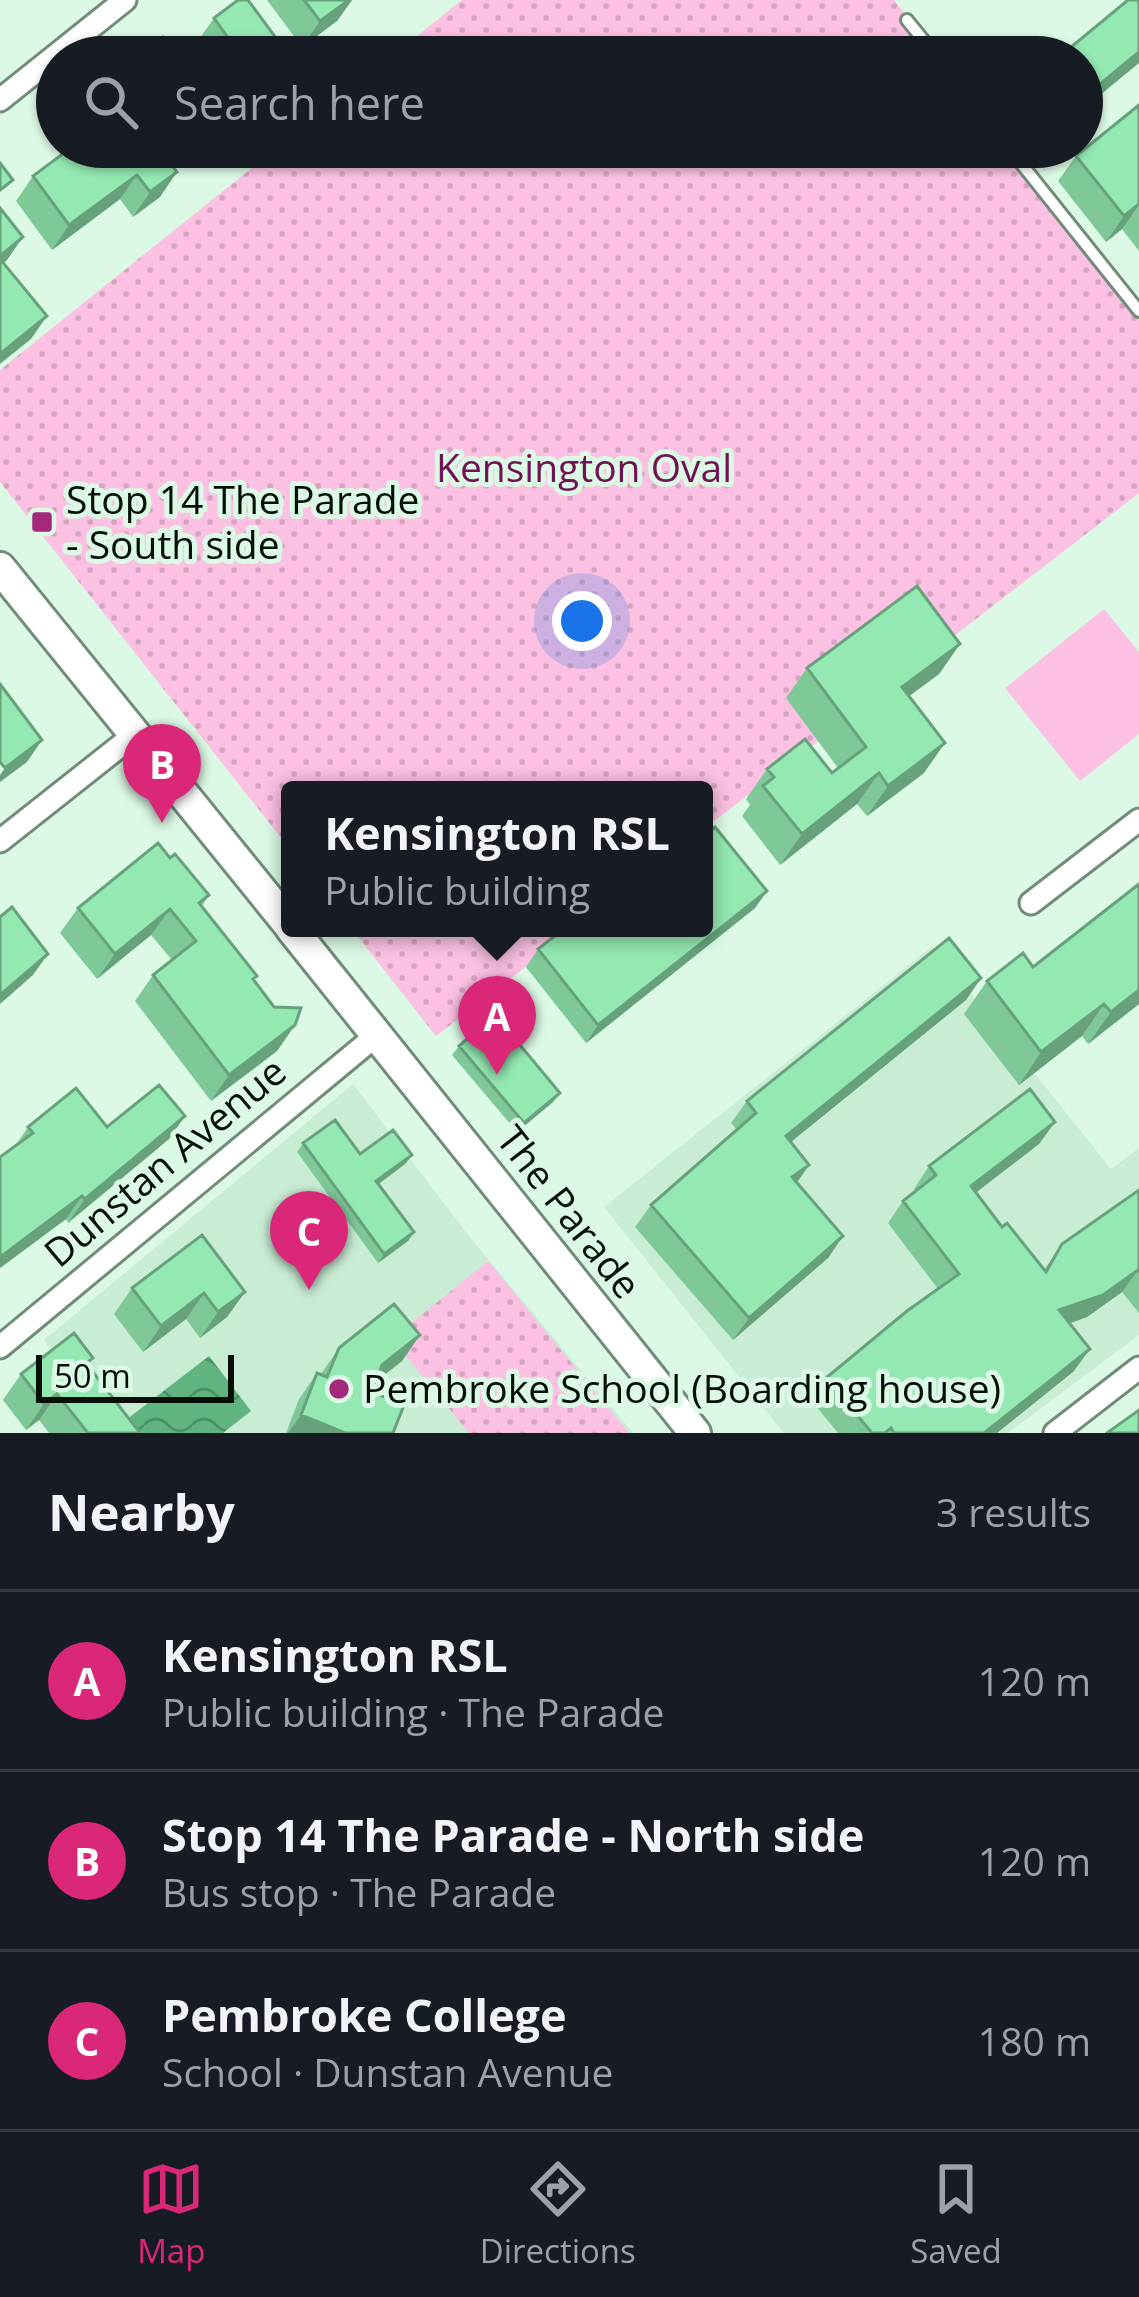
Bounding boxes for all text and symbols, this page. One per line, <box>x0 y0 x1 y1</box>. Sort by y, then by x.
search box <box>36 36 1103 168</box>
icon: search <box>78 69 144 135</box>
text: Search here <box>174 72 425 133</box>
park label: Kensington Oval <box>436 440 732 493</box>
place label: Stop 14 The Parade - South side <box>66 472 419 570</box>
marker: Stop 14 The Parade - South side <box>29 509 55 535</box>
your location <box>552 591 612 651</box>
pin: B <box>123 724 201 823</box>
popup <box>281 781 713 937</box>
text: Kensington RSL <box>324 802 670 863</box>
text: Public building <box>324 863 590 916</box>
pin: A <box>458 976 536 1075</box>
street label: Dunstan Avenue <box>32 1044 296 1278</box>
street label: The Parade <box>486 1114 654 1309</box>
pin: C <box>270 1191 348 1290</box>
scale bar <box>36 1349 234 1402</box>
text: 50 m <box>54 1353 131 1398</box>
place label: Pembroke School (Boarding house) <box>363 1361 1001 1414</box>
marker: Pembroke School (Boarding house) <box>326 1376 352 1402</box>
text: Nearby <box>48 1476 235 1546</box>
text: 3 results <box>936 1485 1091 1538</box>
text: Kensington RSL <box>162 1624 508 1685</box>
text: A <box>74 1654 100 1707</box>
text: 120 m <box>978 1654 1091 1707</box>
text: Public building · The Parade <box>162 1685 664 1738</box>
text: Stop 14 The Parade - North side <box>162 1804 864 1865</box>
text: B <box>74 1834 100 1887</box>
text: 120 m <box>978 1834 1091 1887</box>
text: Bus stop · The Parade <box>162 1865 556 1918</box>
text: Pembroke College <box>162 1984 567 2045</box>
text: C <box>75 2014 99 2067</box>
text: 180 m <box>978 2014 1091 2067</box>
text: School · Dunstan Avenue <box>162 2045 613 2098</box>
tab: Map <box>137 2156 205 2273</box>
tab: Directions <box>480 2156 636 2273</box>
tab: Saved <box>910 2156 1002 2273</box>

